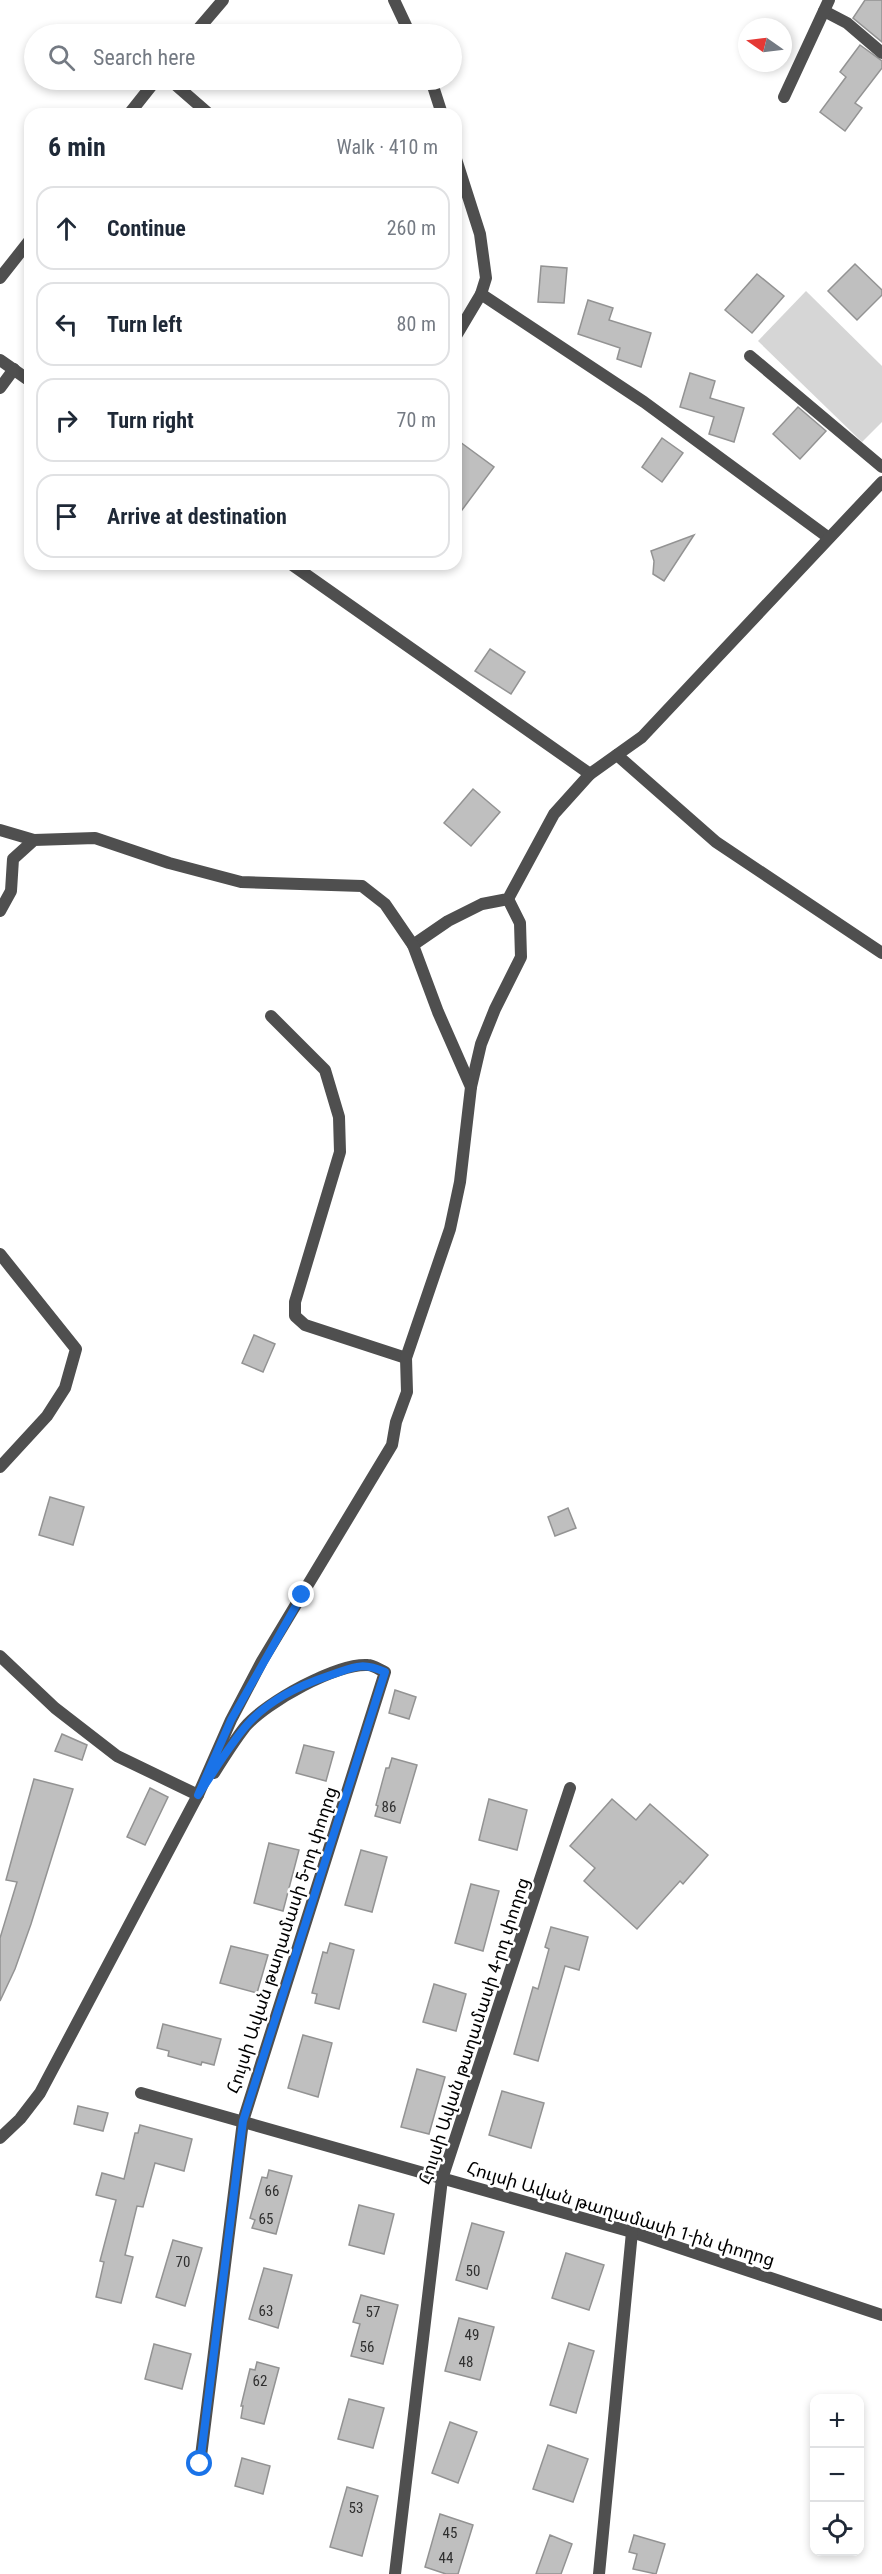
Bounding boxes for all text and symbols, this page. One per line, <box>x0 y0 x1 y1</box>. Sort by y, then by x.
north arrow <box>738 18 792 72</box>
search box <box>24 24 462 90</box>
icon: search <box>45 41 78 74</box>
text: Search here <box>93 45 195 70</box>
text: 6 min <box>48 132 106 162</box>
text: Walk · 410 m <box>337 135 438 159</box>
icon: ahead <box>50 212 83 245</box>
text: Continue <box>107 216 186 241</box>
text: 260 m <box>387 216 436 240</box>
icon: left <box>50 308 83 341</box>
text: Turn left <box>107 312 182 337</box>
text: 80 m <box>397 312 436 336</box>
icon: right <box>50 404 83 437</box>
text: Turn right <box>107 408 194 433</box>
text: 70 m <box>397 408 436 432</box>
icon: arrive <box>50 500 83 533</box>
text: Arrive at destination <box>107 504 287 529</box>
route end <box>288 1581 314 1607</box>
street label: Հույսի Ավան թաղամասի 5-րդ փողոց <box>222 1784 341 2096</box>
house number: 86 <box>382 1798 396 1816</box>
street label: Հույսի Ավան թաղամասի 4-րդ փողոց <box>414 1875 533 2187</box>
street label: Հույսի Ավան թաղամասի 1-ին փողոց <box>465 2157 778 2270</box>
house number: 66 <box>265 2182 279 2200</box>
house number: 65 <box>259 2210 273 2228</box>
house number: 70 <box>176 2253 190 2271</box>
house number: 50 <box>466 2262 480 2280</box>
house number: 63 <box>259 2302 273 2320</box>
house number: 57 <box>366 2303 380 2321</box>
house number: 49 <box>465 2326 479 2344</box>
house number: 56 <box>360 2338 374 2356</box>
house number: 48 <box>459 2353 473 2371</box>
house number: 62 <box>253 2372 267 2390</box>
map controls <box>810 2394 864 2556</box>
button: + <box>810 2394 864 2448</box>
button: − <box>810 2448 864 2502</box>
route start <box>186 2450 212 2476</box>
house number: 53 <box>349 2499 363 2517</box>
button: locate <box>810 2502 864 2556</box>
house number: 45 <box>443 2524 457 2542</box>
house number: 44 <box>439 2549 453 2567</box>

